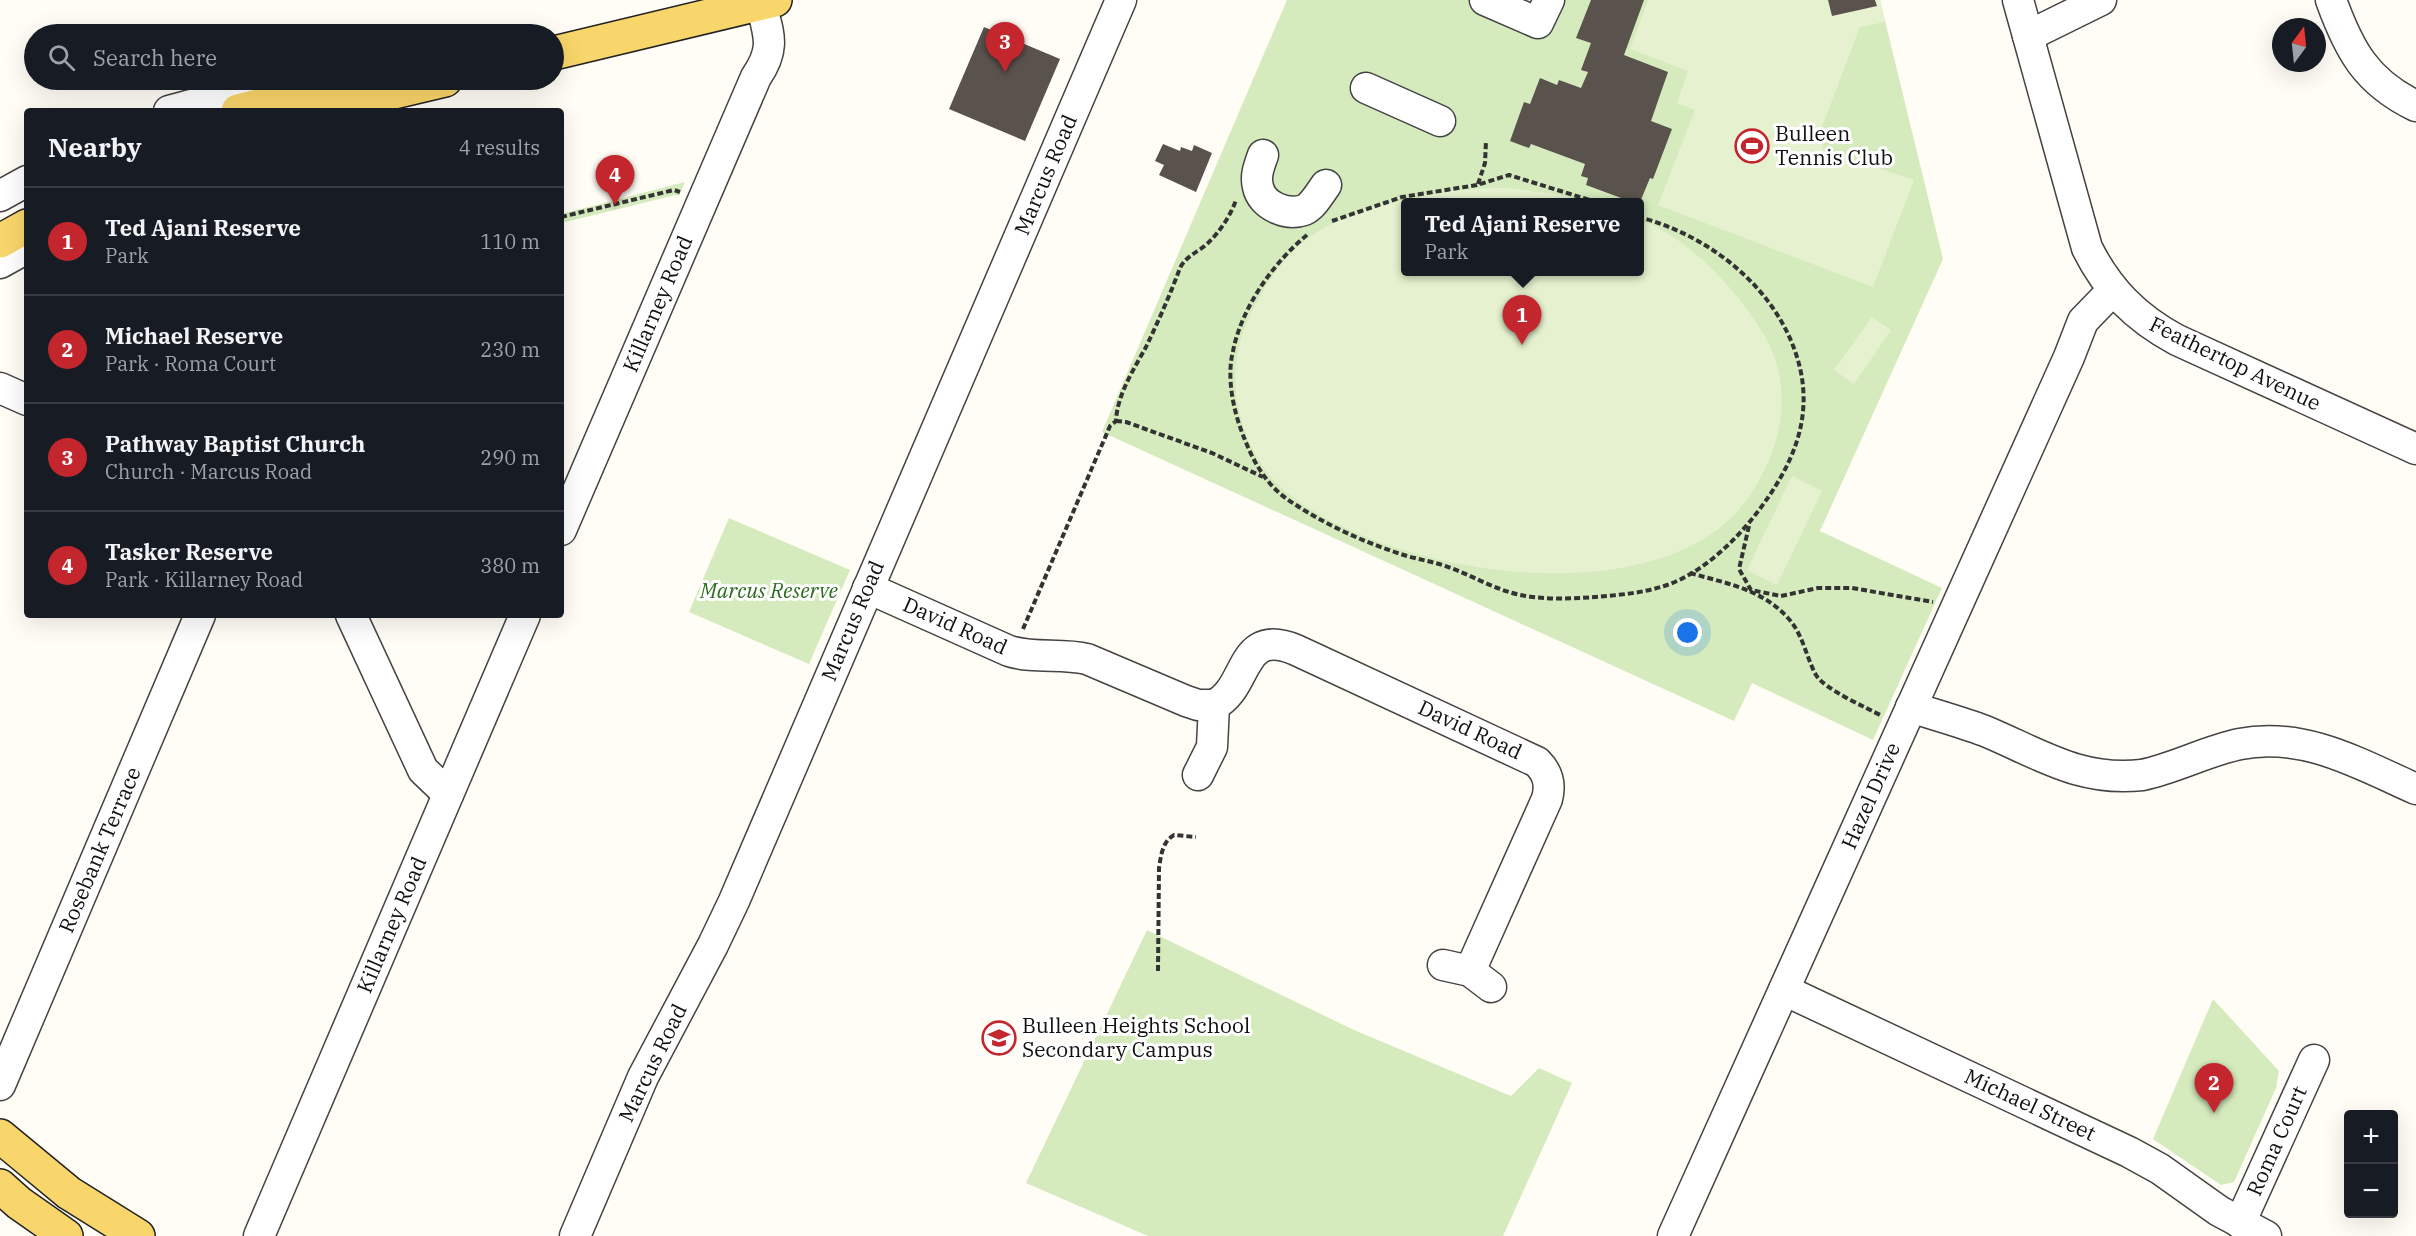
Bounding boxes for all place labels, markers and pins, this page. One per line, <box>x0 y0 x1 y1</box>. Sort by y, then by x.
pin: 3 <box>986 22 1024 72</box>
place label: Bulleen Tennis Club <box>1775 119 1893 171</box>
sports icon: Bulleen Tennis Club <box>1734 128 1770 164</box>
pin: 4 <box>596 156 634 205</box>
pin: 1 <box>1502 296 1541 345</box>
place label: Bulleen Heights School Secondary Campus <box>1022 1011 1250 1063</box>
school or university icon: Bulleen Heights School Secondary Campus <box>981 1020 1017 1056</box>
pin: 2 <box>2194 1064 2234 1113</box>

